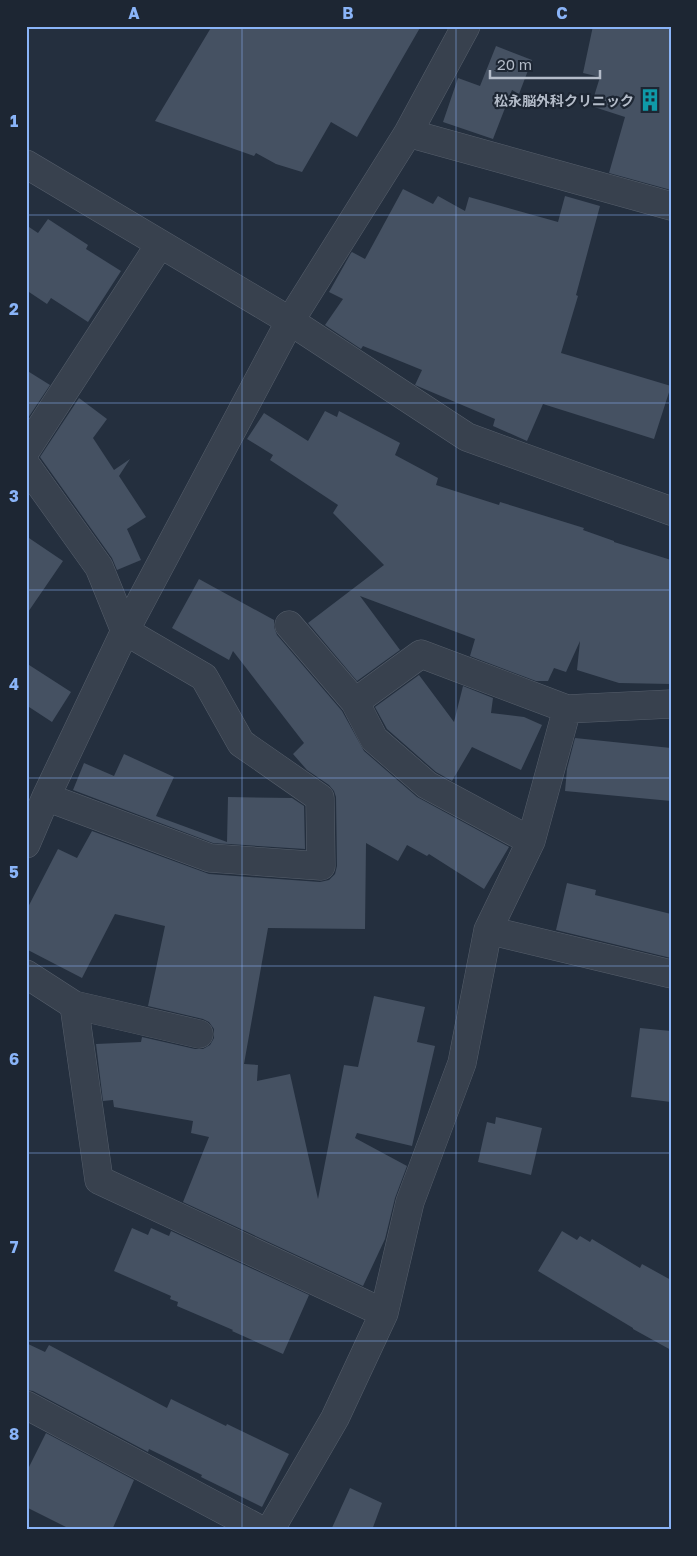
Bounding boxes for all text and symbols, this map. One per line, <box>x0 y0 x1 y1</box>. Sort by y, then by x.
text: A <box>128 3 140 23</box>
text: B <box>342 3 354 23</box>
text: C <box>556 3 568 23</box>
scale bar <box>490 48 600 80</box>
text: 20 m <box>497 55 532 73</box>
building icon: 松永脳外科クリニック <box>637 87 663 113</box>
place label: 松永脳外科クリニック <box>494 92 634 109</box>
text: 1 <box>10 111 18 131</box>
text: 2 <box>9 299 19 319</box>
text: 3 <box>9 486 19 506</box>
text: 4 <box>9 674 19 694</box>
text: 5 <box>9 862 19 882</box>
text: 6 <box>9 1049 19 1069</box>
text: 7 <box>10 1237 19 1257</box>
text: 8 <box>9 1424 19 1444</box>

